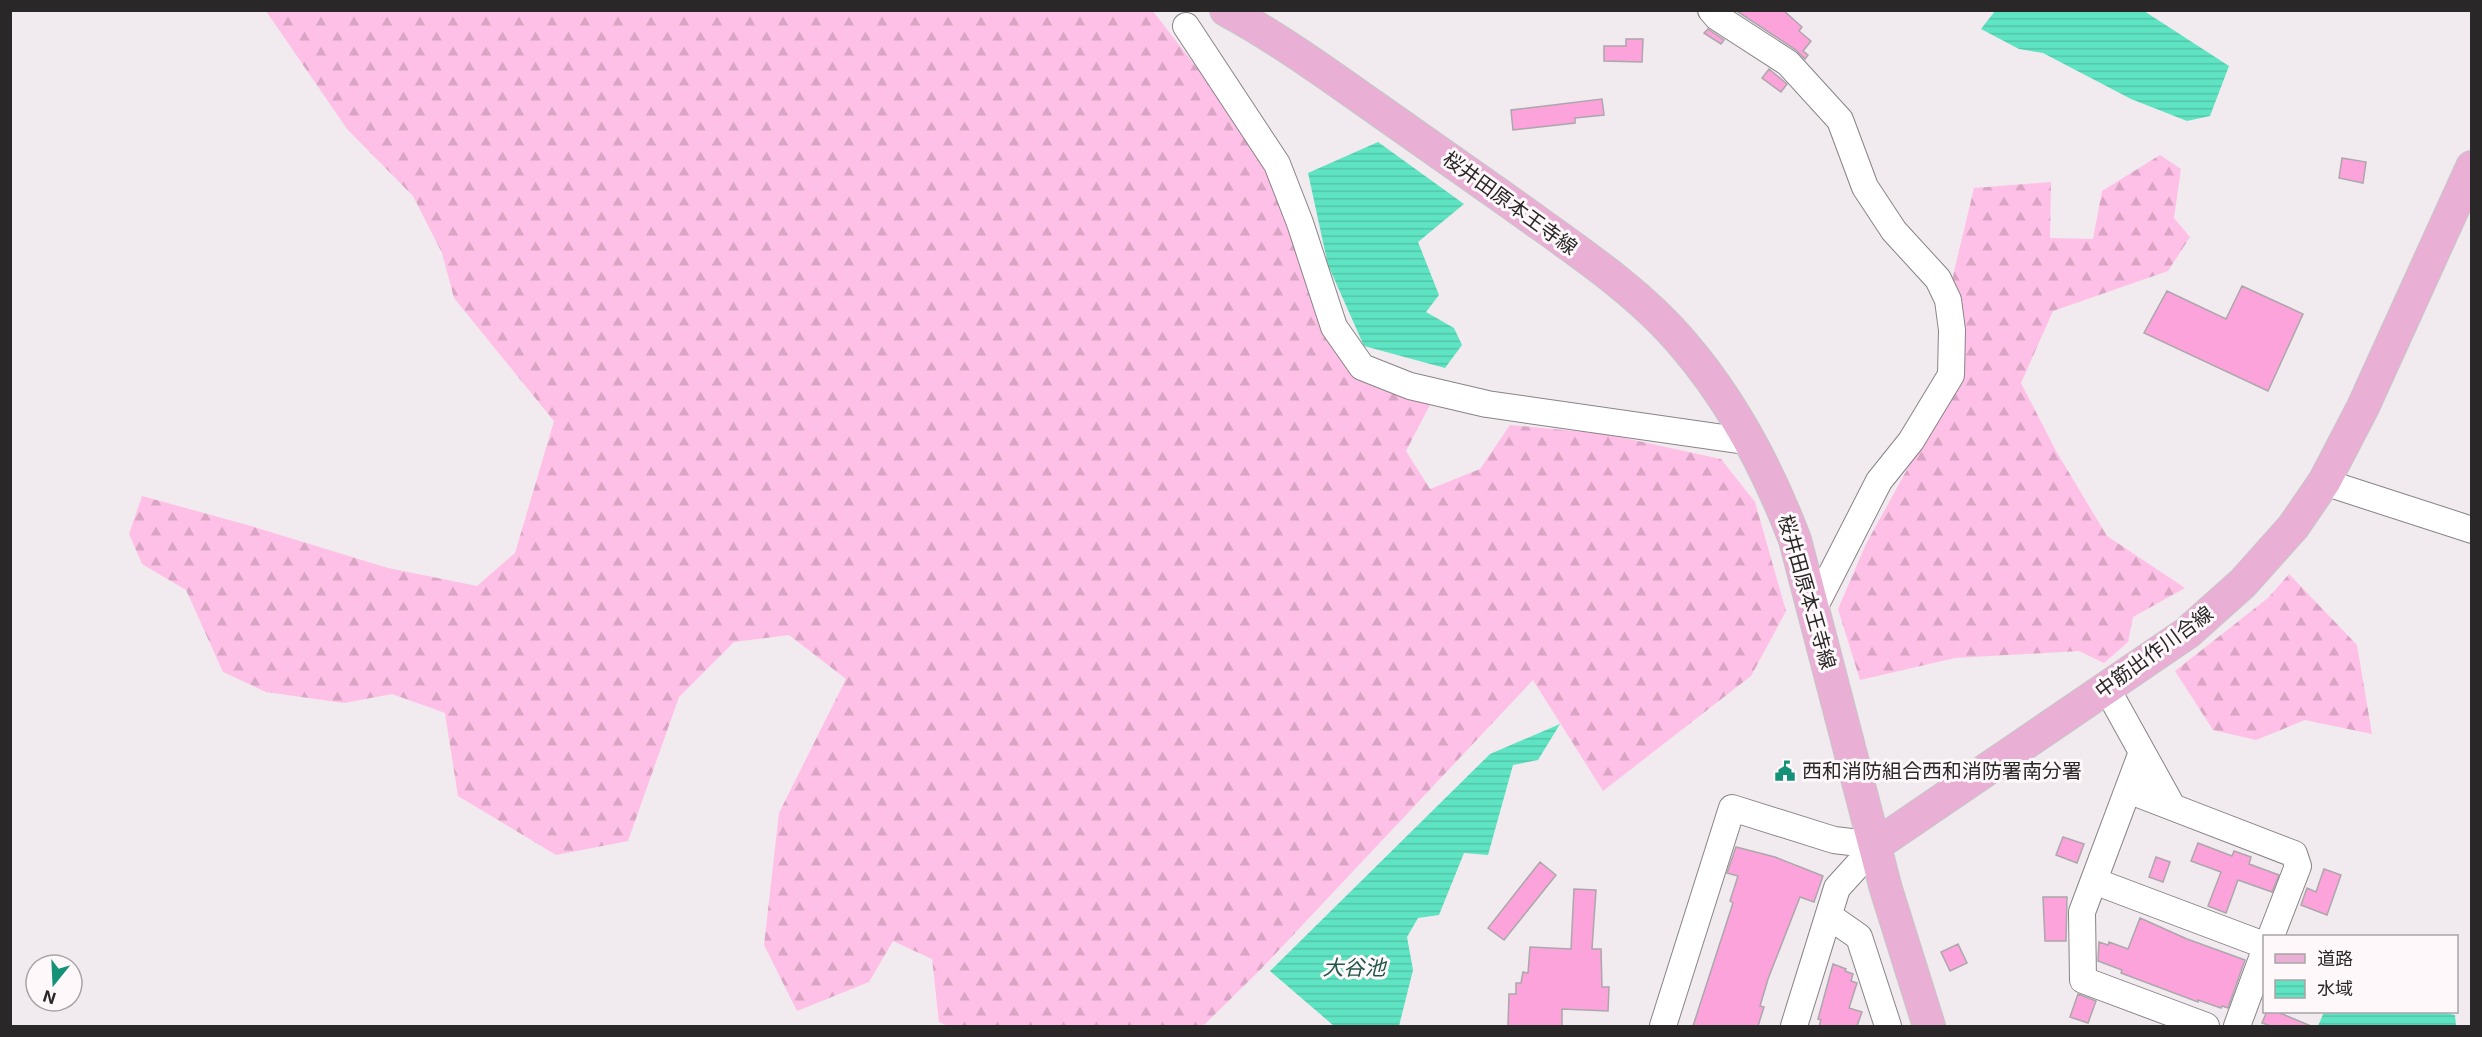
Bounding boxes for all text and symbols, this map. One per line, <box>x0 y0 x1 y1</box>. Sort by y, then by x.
street label: 桜井田原本王寺線 <box>1438 146 1582 260</box>
street label: 桜井田原本王寺線 <box>1773 512 1841 672</box>
street label: 中筋出作川合線 <box>2090 601 2218 703</box>
public building icon: 西和消防組合西和消防署南分署 <box>1773 759 1797 783</box>
place label: 西和消防組合西和消防署南分署 <box>1802 759 2082 783</box>
legend <box>2263 935 2458 1013</box>
text: 道路 <box>2317 948 2353 969</box>
north arrow <box>24 953 84 1013</box>
water label: 大谷池 <box>1323 955 1387 980</box>
text: 水域 <box>2317 978 2353 999</box>
text: N <box>40 986 58 1009</box>

